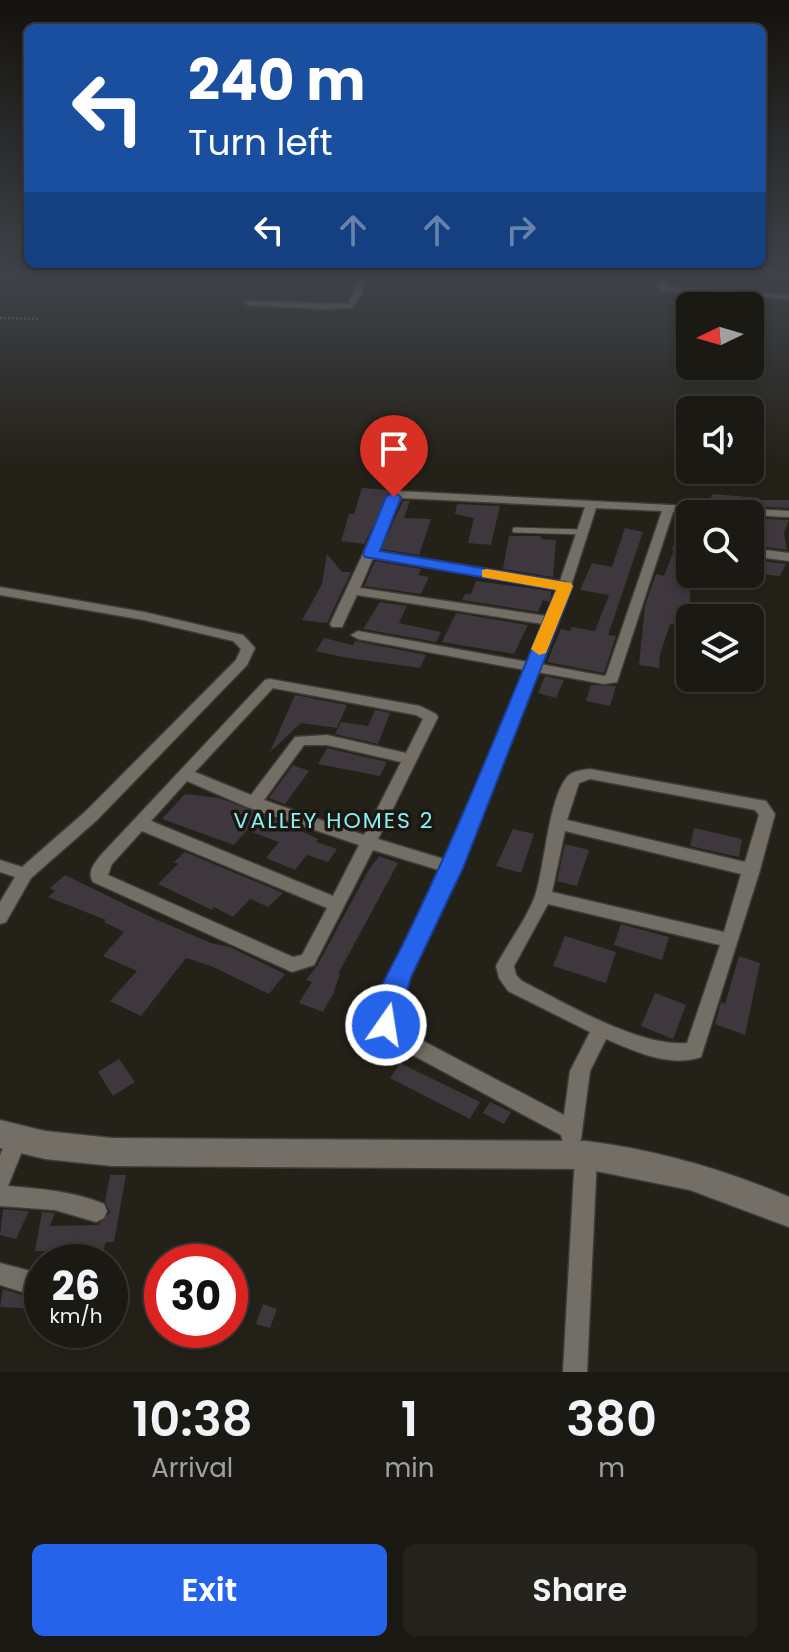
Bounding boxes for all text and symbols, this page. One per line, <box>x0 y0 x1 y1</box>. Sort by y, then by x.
text: 240 m <box>188 41 366 120</box>
icon: left <box>56 56 160 160</box>
text: Turn left <box>188 117 333 168</box>
icon: left <box>247 208 291 252</box>
icon: ahead <box>331 208 375 252</box>
icon: ahead <box>415 208 459 252</box>
icon: right <box>499 208 543 252</box>
north arrow <box>676 292 764 380</box>
map controls <box>676 292 764 692</box>
button: sound <box>676 396 764 484</box>
pin <box>360 415 428 497</box>
icon: arrive <box>372 427 416 471</box>
button: search <box>676 500 764 588</box>
button: layers <box>676 604 764 692</box>
district label: VALLEY HOMES 2 <box>234 805 434 836</box>
position arrow <box>344 983 428 1067</box>
speed limit sign: 30 <box>144 1244 248 1348</box>
text: 26 <box>52 1258 100 1314</box>
text: km/h <box>49 1302 103 1330</box>
text: 10:38 <box>132 1386 253 1453</box>
text: 1 <box>401 1386 418 1453</box>
text: 380 <box>566 1386 657 1453</box>
text: Arrival <box>151 1450 233 1486</box>
text: min <box>385 1450 434 1486</box>
text: m <box>598 1450 625 1486</box>
button: Exit <box>32 1544 387 1636</box>
button: Share <box>403 1544 757 1636</box>

